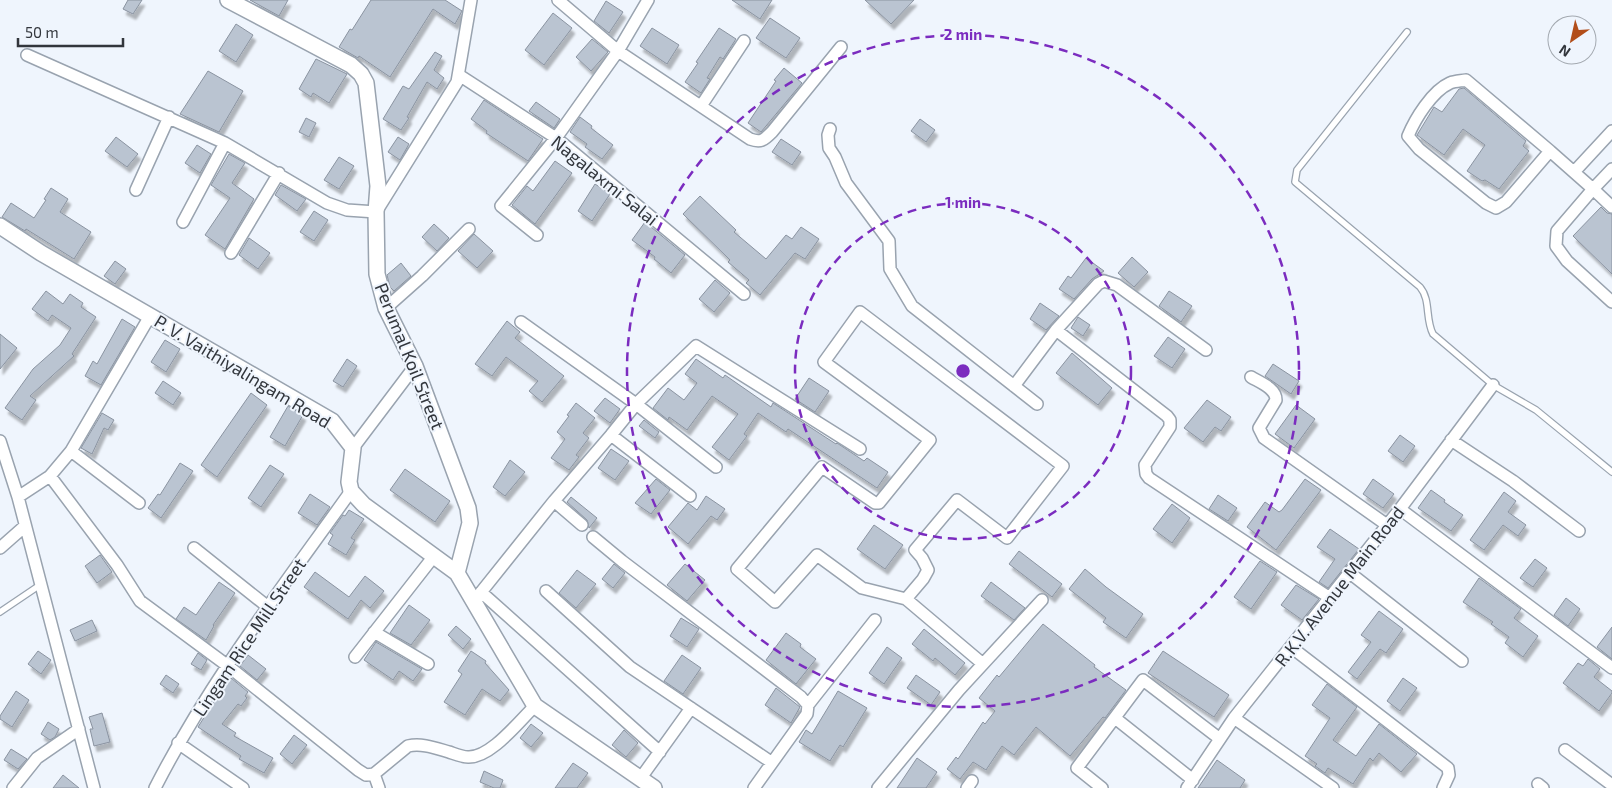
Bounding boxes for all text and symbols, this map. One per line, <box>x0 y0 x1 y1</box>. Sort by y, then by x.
scale bar <box>18 15 122 47</box>
north arrow <box>1547 15 1597 65</box>
text: 50 m <box>25 23 59 41</box>
text: 2 min <box>944 25 982 43</box>
text: N <box>1556 41 1573 61</box>
street label: Nagalaxmi Salai <box>547 130 663 230</box>
text: 1 min <box>945 193 981 211</box>
street label: Perumal Koil Street <box>371 279 450 433</box>
street label: P. V. Vaithiyalingam Road <box>151 310 335 432</box>
centre of rings <box>954 362 972 380</box>
street label: R.K.V. Avenue Main Road <box>1270 501 1408 671</box>
street label: Lingam Rice Mill Street <box>188 554 310 720</box>

